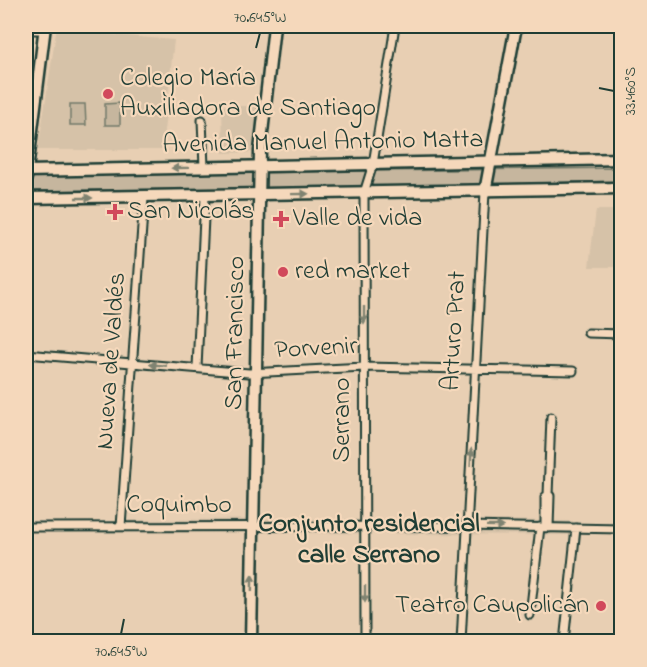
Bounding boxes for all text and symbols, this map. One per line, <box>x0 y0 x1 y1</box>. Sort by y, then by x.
text: 70.645°W <box>234 7 286 29</box>
place label: Colegio María Auxiliadora de Santiago <box>120 60 376 128</box>
text: 33.460°S <box>620 66 642 115</box>
marker: Colegio María Auxiliadora de Santiago <box>101 87 115 101</box>
street label: Avenida Manuel Antonio Matta <box>162 121 484 165</box>
one-way arrow <box>171 163 190 173</box>
one-way arrow <box>290 190 309 199</box>
one-way arrow <box>74 193 93 203</box>
place label: San Nicolás <box>127 193 254 231</box>
place label: Valle de vida <box>292 200 422 238</box>
marker: San Nicolás <box>108 205 122 219</box>
marker: Valle de vida <box>274 212 288 226</box>
place label: red market <box>295 253 410 291</box>
street label: San Francisco <box>216 256 256 410</box>
marker: red market <box>276 265 290 279</box>
street label: Arturo Prat <box>433 270 477 392</box>
street label: Nueva de Valdés <box>87 271 137 451</box>
one-way arrow <box>359 305 369 324</box>
street label: Porvenir <box>274 328 359 370</box>
one-way arrow <box>148 360 167 370</box>
street label: Serrano <box>324 378 362 462</box>
one-way arrow <box>467 448 476 467</box>
street label: Coquimbo <box>126 487 232 525</box>
district label: Conjunto residencial calle Serrano <box>258 505 480 575</box>
one-way arrow <box>485 522 504 531</box>
one-way arrow <box>248 574 257 593</box>
one-way arrow <box>360 584 370 603</box>
place label: Teatro Caupolicán <box>395 587 589 625</box>
marker: Teatro Caupolicán <box>594 599 608 613</box>
text: 70.645°W <box>95 641 147 663</box>

